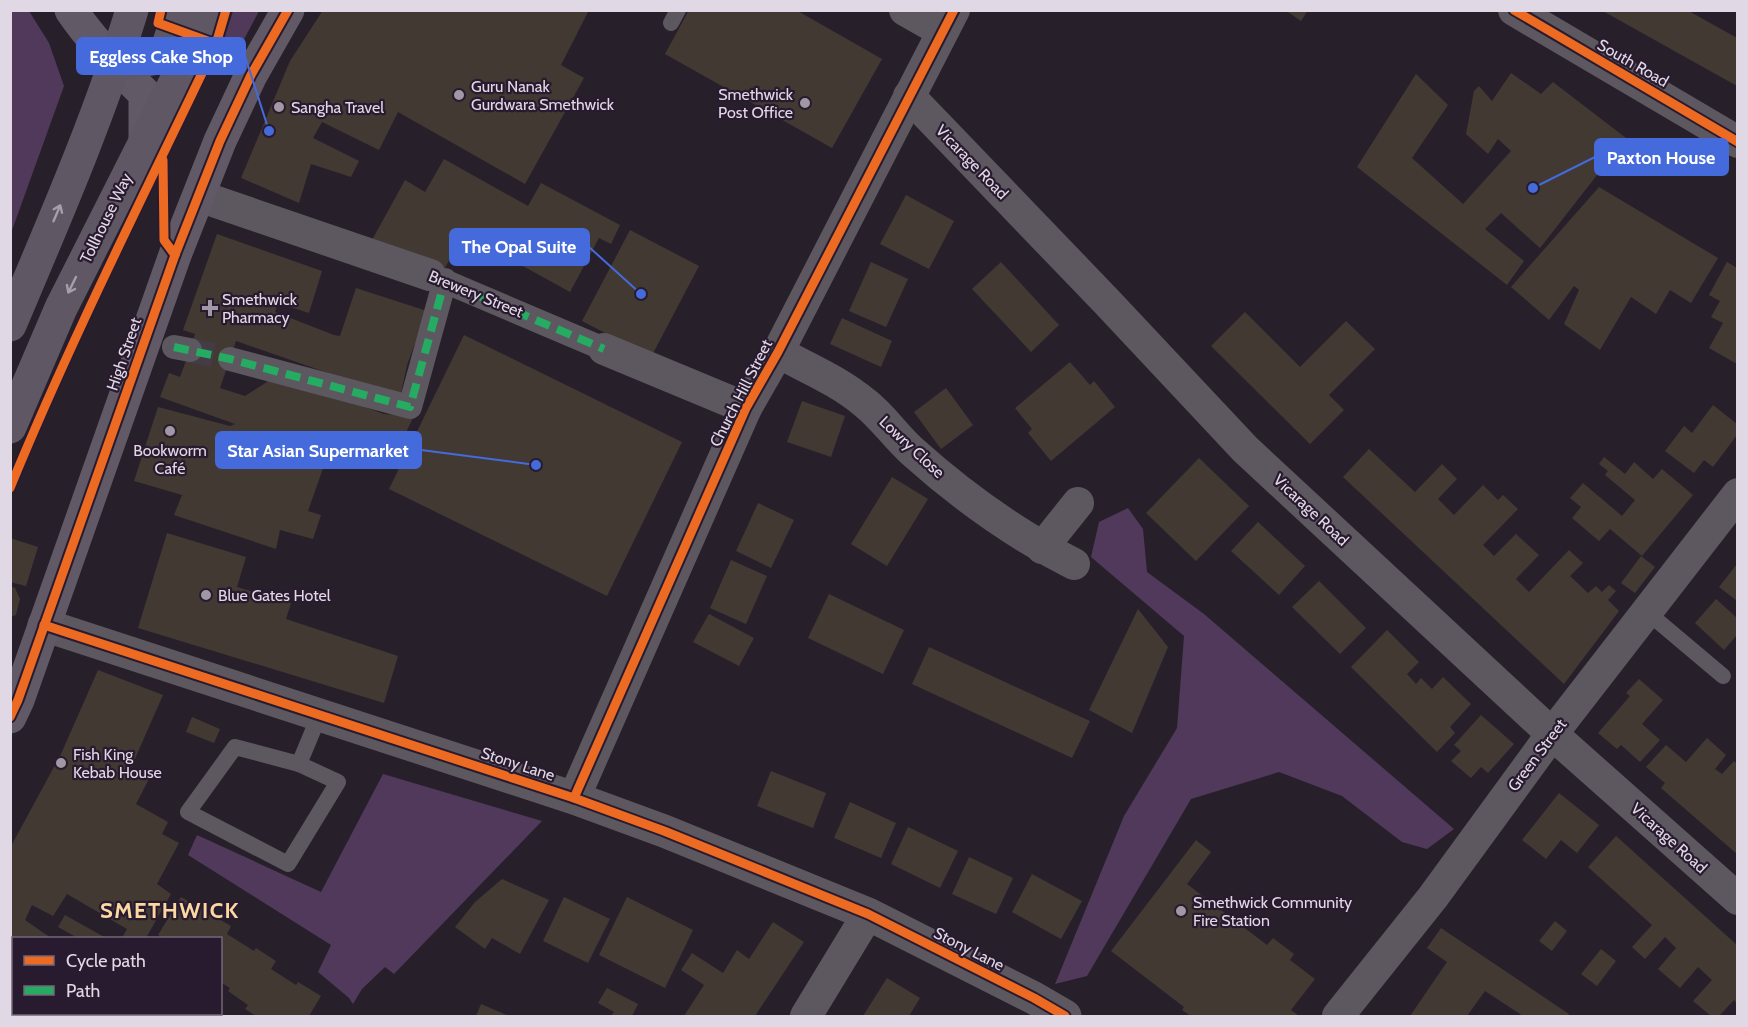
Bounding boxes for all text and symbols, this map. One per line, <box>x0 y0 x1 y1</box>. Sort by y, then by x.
street label: South Road <box>1594 35 1672 91</box>
callout: Eggless Cake Shop <box>77 38 245 74</box>
text: Eggless Cake Shop <box>89 46 233 68</box>
place label: Guru Nanak Gurdwara Smethwick <box>471 77 615 114</box>
place label: Smethwick Post Office <box>718 85 794 122</box>
marker: Guru Nanak Gurdwara Smethwick <box>452 88 466 102</box>
marker: Smethwick Post Office <box>798 96 812 110</box>
place label: Sangha Travel <box>291 98 384 117</box>
marker: Sangha Travel <box>272 100 286 114</box>
street label: Vicarage Road <box>932 121 1012 203</box>
callout: Paxton House <box>1595 139 1728 175</box>
text: Paxton House <box>1607 147 1715 169</box>
street label: Tollhouse Way <box>76 170 136 266</box>
one-way arrow <box>52 204 63 222</box>
callout: The Opal Suite <box>450 229 589 265</box>
text: The Opal Suite <box>462 236 576 258</box>
street label: Brewery Street <box>426 266 527 322</box>
one-way arrow <box>66 276 78 294</box>
place label: Smethwick Pharmacy <box>222 290 298 327</box>
marker: Smethwick Pharmacy <box>203 301 217 315</box>
street label: High Street <box>103 314 146 393</box>
street label: Church Hill Street <box>706 336 777 450</box>
street label: Lowry Close <box>876 412 948 482</box>
marker: Bookworm Café <box>163 424 177 438</box>
callout: Star Asian Supermarket <box>216 432 421 468</box>
text: Star Asian Supermarket <box>227 440 409 462</box>
place label: Bookworm Café <box>133 441 207 478</box>
street label: Vicarage Road <box>1269 470 1353 550</box>
place label: Blue Gates Hotel <box>218 586 331 605</box>
marker: Blue Gates Hotel <box>199 588 213 602</box>
street label: Green Street <box>1504 715 1571 795</box>
street label: Stony Lane <box>479 743 557 785</box>
place label: Fish King Kebab House <box>73 745 162 782</box>
marker: Fish King Kebab House <box>54 756 68 770</box>
street label: Vicarage Road <box>1627 799 1711 877</box>
place label: Smethwick Community Fire Station <box>1193 893 1352 930</box>
district label: SMETHWICK <box>100 897 240 924</box>
marker: Smethwick Community Fire Station <box>1174 904 1188 918</box>
street label: Stony Lane <box>931 923 1007 975</box>
legend <box>12 937 222 1015</box>
text: Cycle path <box>66 950 146 972</box>
text: Path <box>66 980 100 1002</box>

